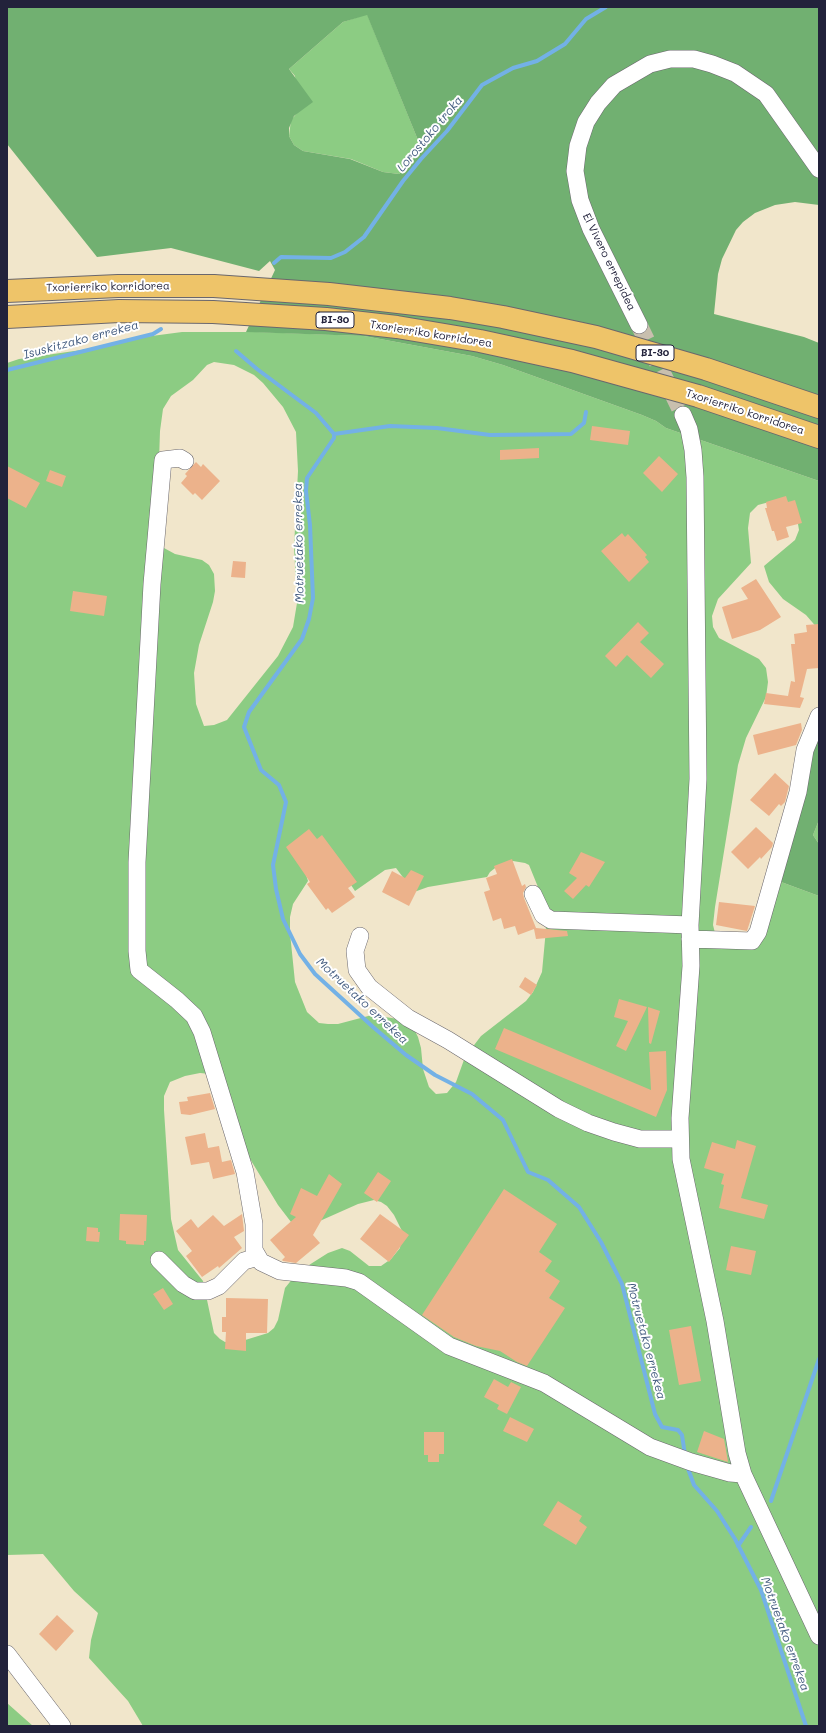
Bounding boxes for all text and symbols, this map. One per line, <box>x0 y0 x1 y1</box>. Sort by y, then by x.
water label: Lorostoko troka <box>394 93 466 175</box>
street label: El Vivero errepidea <box>580 211 638 313</box>
street label: Txorierriko korridorea <box>46 279 170 295</box>
road number: BI-30 <box>316 312 354 328</box>
water label: Isuskitzako errekea <box>22 318 140 362</box>
street label: Txorierriko korridorea <box>369 318 493 350</box>
road number: BI-30 <box>636 345 674 361</box>
street label: Txorierriko korridorea <box>684 387 806 437</box>
water label: Motruetako errekea <box>291 483 307 603</box>
water label: Motruetako errekea <box>313 955 411 1047</box>
water label: Motruetako errekea <box>623 1281 669 1401</box>
water label: Motruetako errekea <box>758 1575 812 1693</box>

